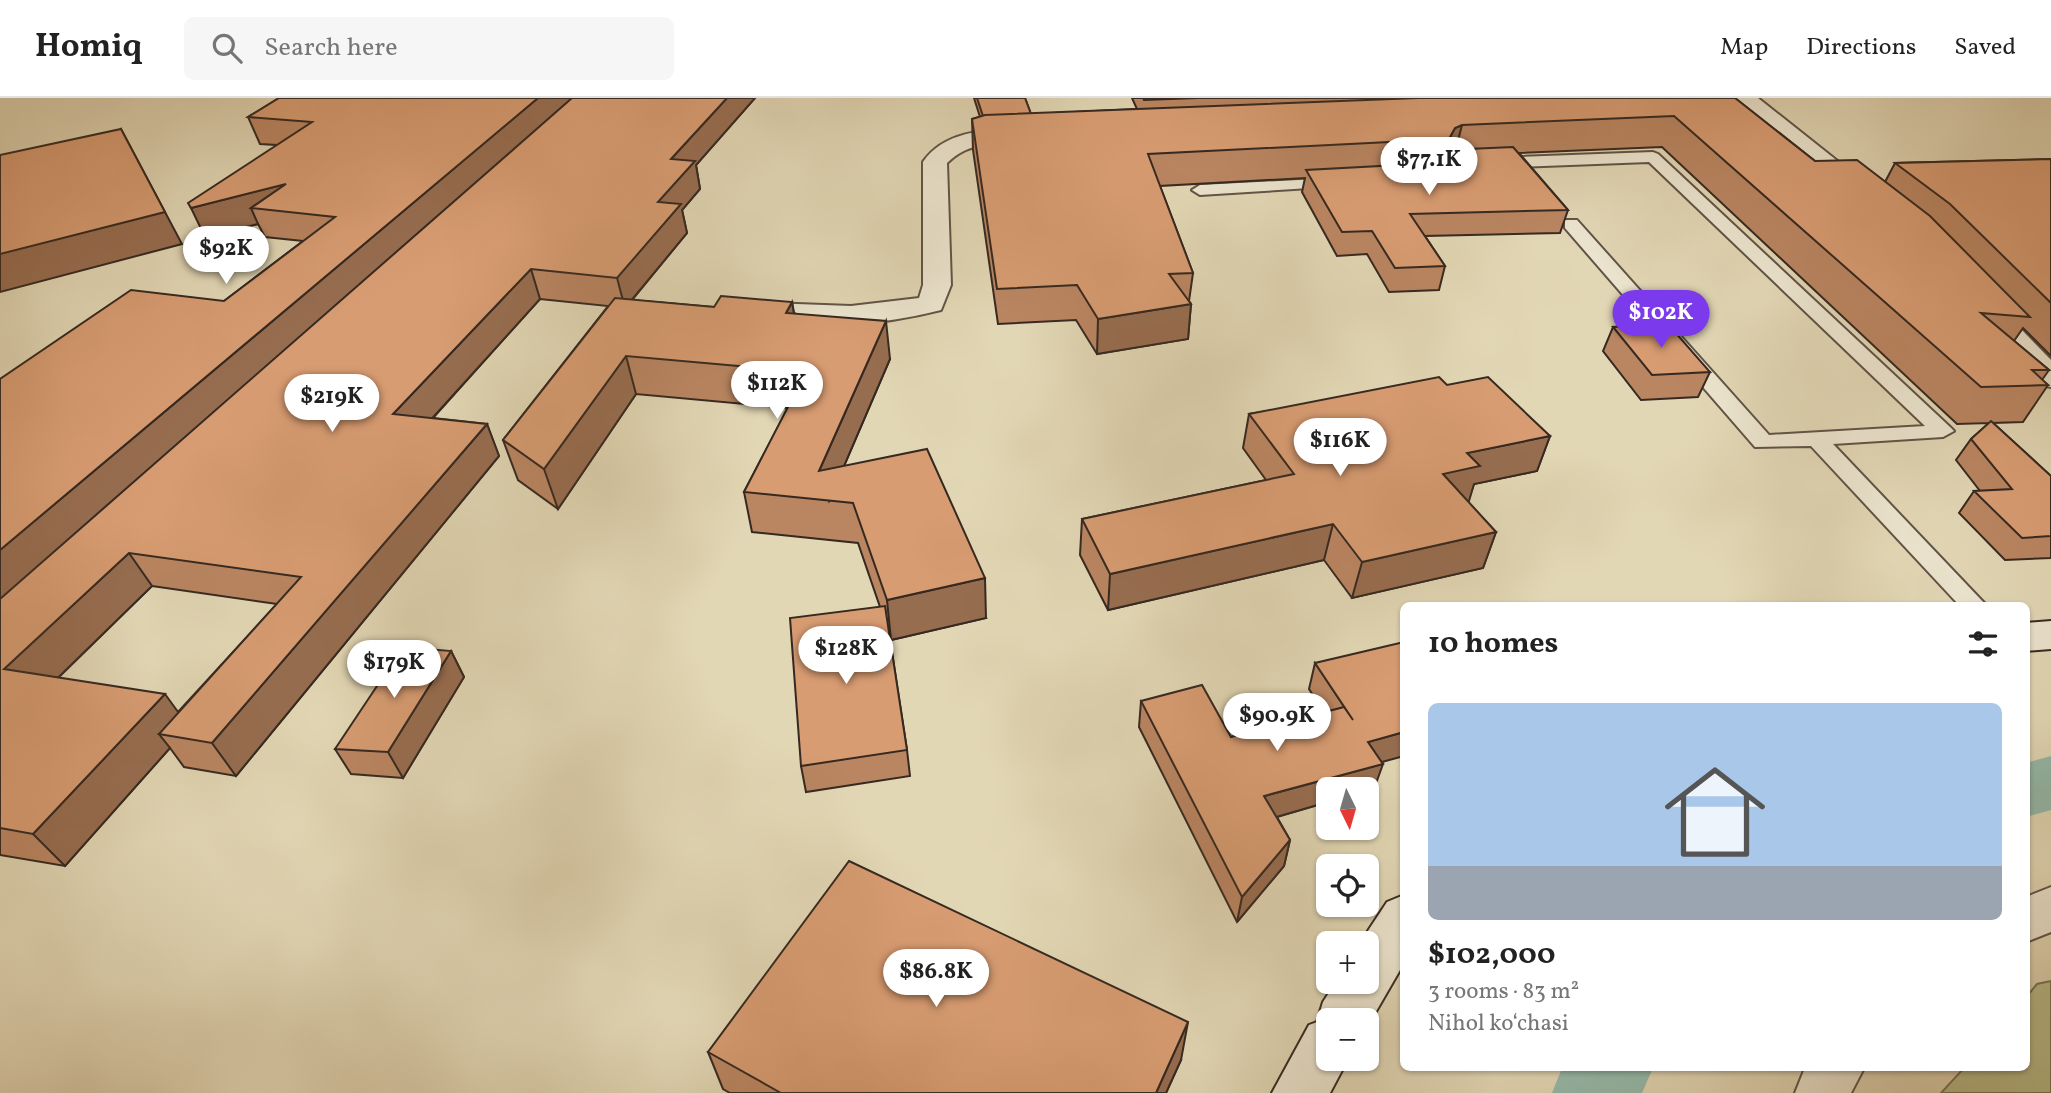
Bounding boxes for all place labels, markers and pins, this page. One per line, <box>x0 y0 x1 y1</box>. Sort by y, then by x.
pin: $77.1K <box>1372 138 1486 197</box>
pin: $92K <box>185 226 267 286</box>
pin: $102K <box>1612 290 1710 350</box>
pin: $112K <box>728 362 826 421</box>
pin: $219K <box>283 374 381 434</box>
pin: $116K <box>1291 418 1389 478</box>
pin: $128K <box>797 626 895 686</box>
pin: $179K <box>345 640 443 700</box>
pin: $90.9K <box>1220 694 1334 753</box>
pin: $86.8K <box>879 950 993 1009</box>

